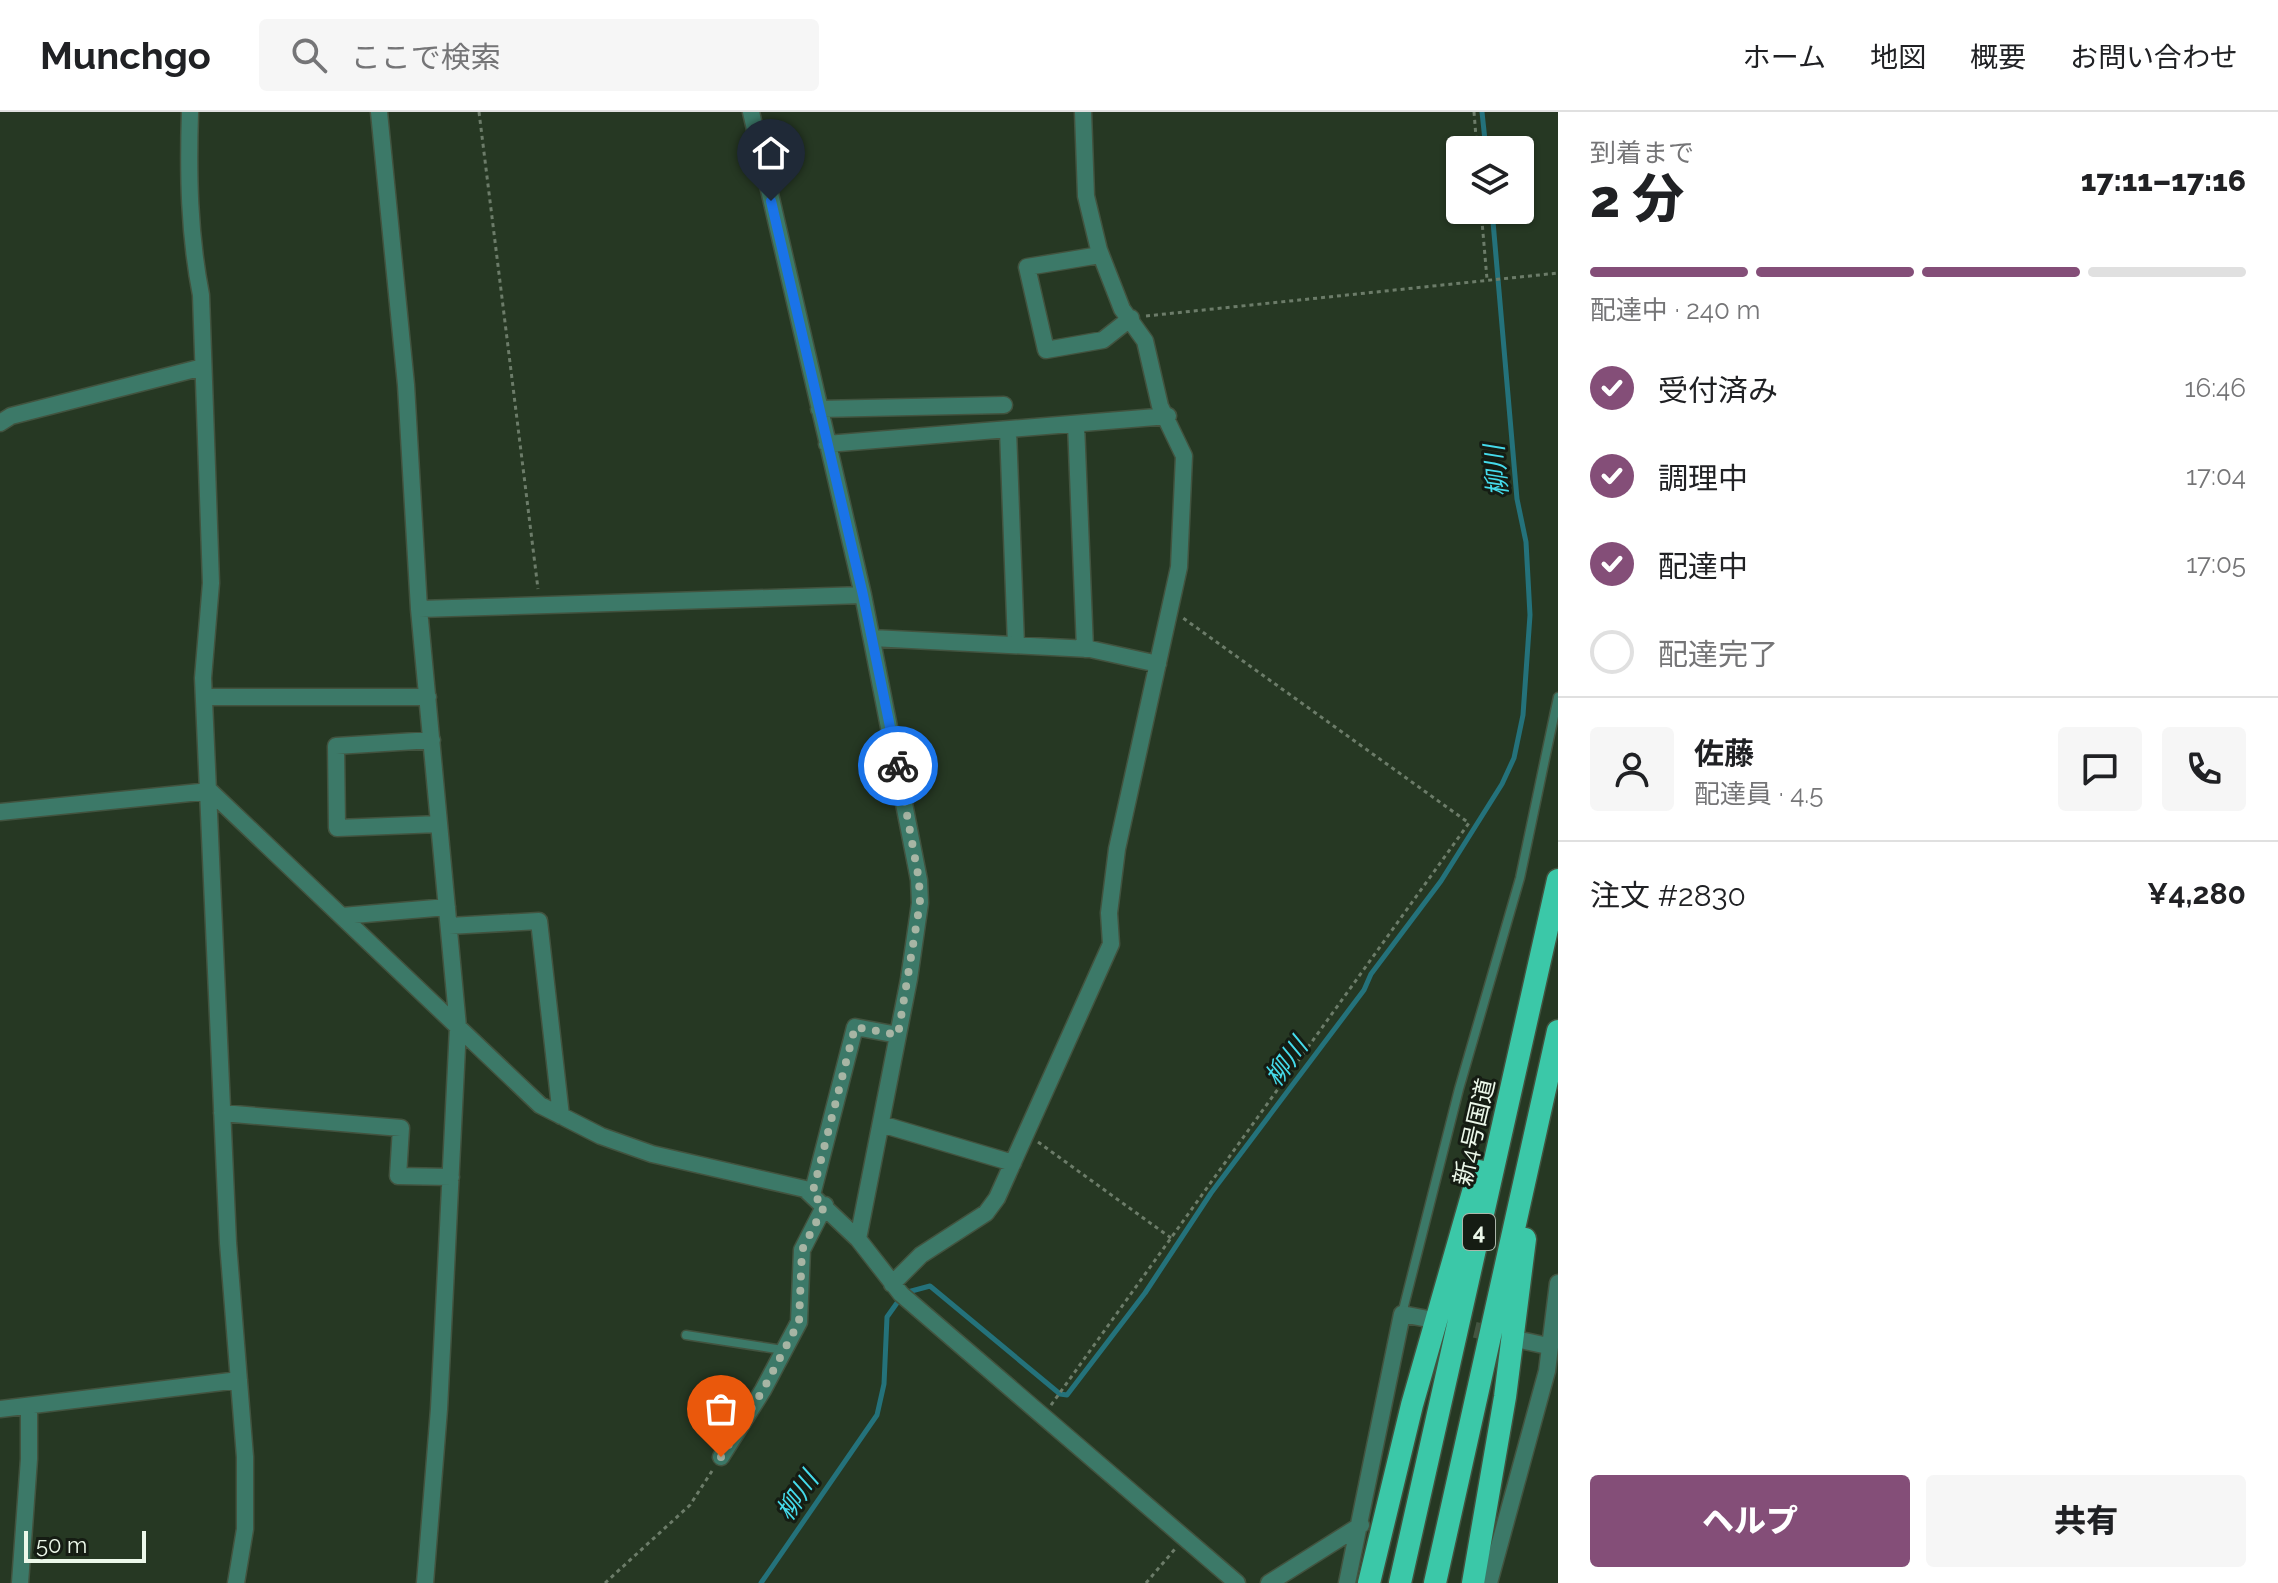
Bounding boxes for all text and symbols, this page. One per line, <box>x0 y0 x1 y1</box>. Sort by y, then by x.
search box <box>259 19 819 91</box>
text: Munchgo <box>40 33 211 78</box>
icon: search <box>287 33 331 77</box>
text: ここで検索 <box>351 40 501 75</box>
text: ホーム <box>1743 41 1826 74</box>
text: 地図 <box>1870 41 1926 74</box>
text: 概要 <box>1970 41 2026 74</box>
text: お問い合わせ <box>2070 41 2238 74</box>
pin <box>737 119 805 201</box>
icon: home <box>749 131 793 175</box>
map controls <box>1446 136 1534 224</box>
button: layers <box>1446 136 1534 224</box>
text: 到着まで <box>1590 138 1694 168</box>
text: 17:11–17:16 <box>2081 163 2246 198</box>
text: 2 分 <box>1590 168 1684 229</box>
text: 配達中 · 240 m <box>1590 295 1760 325</box>
icon: check <box>1590 366 1634 410</box>
text: 受付済み <box>1658 373 1778 408</box>
text: 16:46 <box>2184 373 2246 403</box>
water label: 柳川 <box>1479 441 1513 498</box>
icon: check <box>1590 454 1634 498</box>
text: 調理中 <box>1658 461 1748 496</box>
text: 17:04 <box>2186 461 2246 491</box>
icon: check <box>1590 542 1634 586</box>
text: 配達中 <box>1658 549 1748 584</box>
text: 17:05 <box>2186 549 2246 579</box>
text: 配達完了 <box>1658 637 1778 672</box>
courier <box>858 726 938 806</box>
button: person <box>1590 727 1674 811</box>
button: chat <box>2058 727 2142 811</box>
button: phone <box>2162 727 2246 811</box>
text: 佐藤 <box>1694 736 1754 771</box>
icon: bike <box>876 744 920 788</box>
text: 配達員 · 4.5 <box>1694 779 1823 809</box>
text: ¥4,280 <box>2147 876 2246 911</box>
text: 注文 #2830 <box>1590 878 1746 913</box>
water label: 柳川 <box>1259 1030 1315 1092</box>
street label: 新4号国道 <box>1448 1076 1500 1188</box>
road number: 4 <box>1463 1214 1495 1250</box>
pin <box>687 1375 755 1457</box>
icon: bag <box>699 1387 743 1431</box>
water label: 柳川 <box>770 1464 826 1526</box>
button: ヘルプ <box>1590 1475 1910 1567</box>
button: 共有 <box>1926 1475 2246 1567</box>
scale bar <box>24 1527 146 1563</box>
text: 50 m <box>36 1532 87 1558</box>

